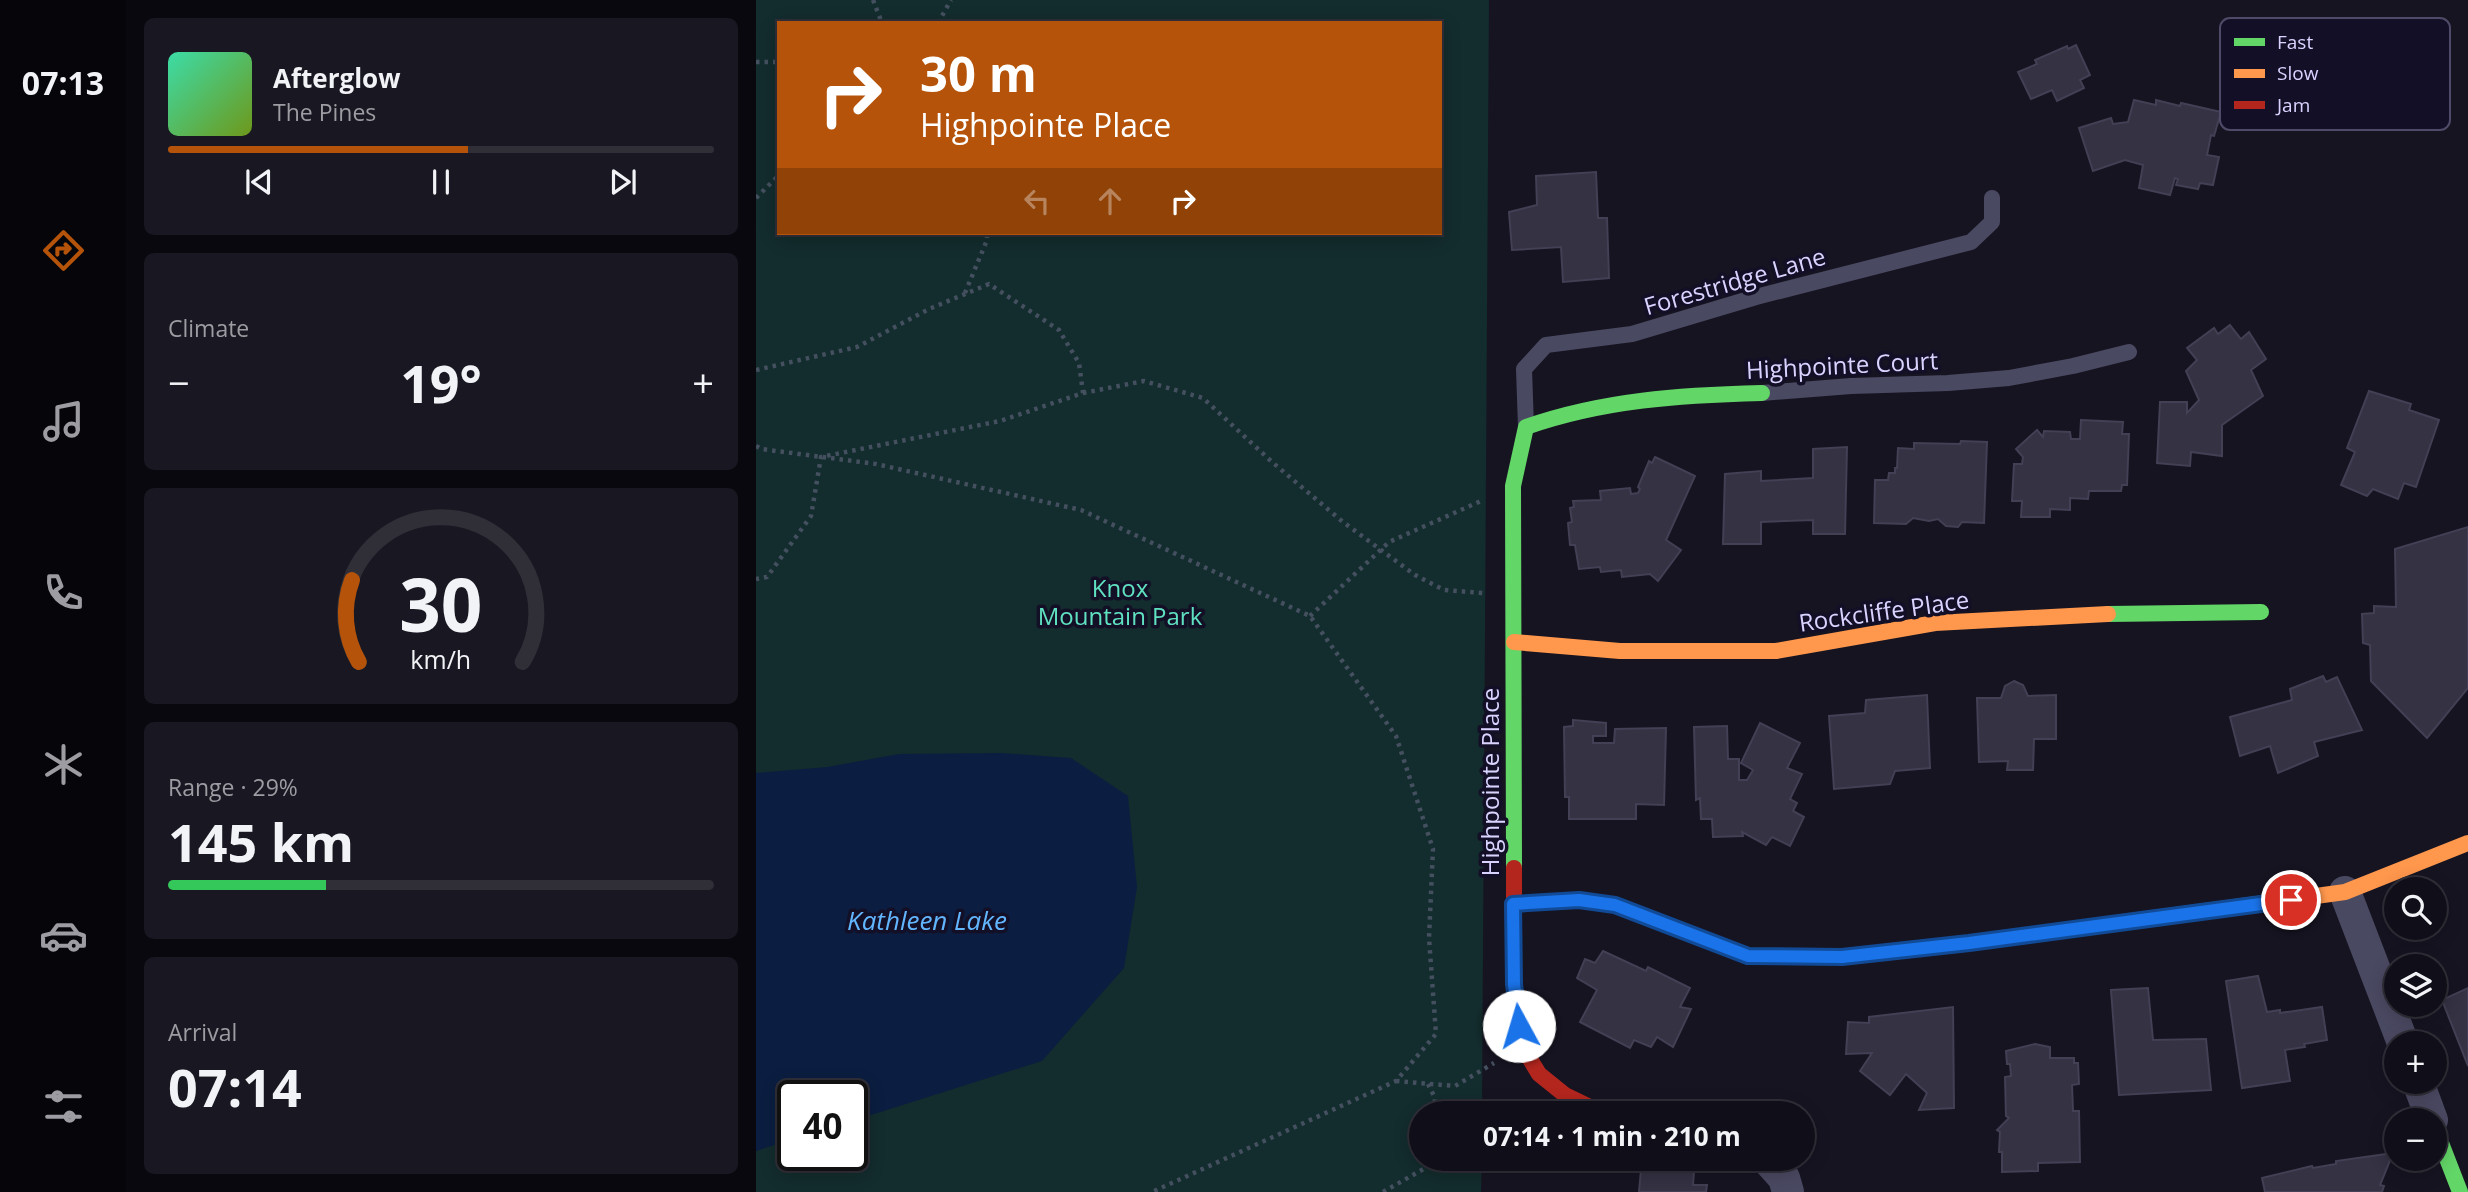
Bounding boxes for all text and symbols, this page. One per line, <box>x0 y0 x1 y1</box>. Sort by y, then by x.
legend <box>2220 18 2450 130</box>
text: Fast <box>2277 29 2313 55</box>
text: 30 m <box>920 40 1037 106</box>
icon: right <box>805 49 896 140</box>
text: Afterglow <box>273 60 400 96</box>
text: Slow <box>2277 60 2319 86</box>
text: 07:13 <box>22 61 104 104</box>
text: Jam <box>2275 92 2310 118</box>
text: The Pines <box>273 96 376 128</box>
text: Highpointe Place <box>920 103 1171 146</box>
icon: previous <box>240 163 278 201</box>
icon: pause <box>422 163 460 201</box>
icon: next <box>604 163 642 201</box>
icon: left <box>1018 182 1056 220</box>
icon: ahead <box>1091 182 1129 220</box>
icon: right <box>1164 182 1202 220</box>
icon: directions <box>39 226 88 275</box>
street label: Forestridge Lane <box>1640 239 1829 322</box>
text: Climate <box>168 312 249 344</box>
street label: Highpointe Court <box>1745 343 1939 386</box>
text: 19° <box>400 347 482 418</box>
text: − <box>168 356 190 408</box>
text: + <box>692 356 714 408</box>
icon: music <box>39 397 88 446</box>
text: 30 <box>399 554 483 653</box>
icon: phone <box>39 568 88 617</box>
park label: Knox Mountain Park <box>1038 571 1203 632</box>
street label: Rockcliffe Place <box>1797 582 1971 639</box>
text: km/h <box>411 642 471 676</box>
street label: Highpointe Place <box>1473 688 1506 876</box>
icon: climate <box>39 740 88 789</box>
text: Range · 29% <box>168 771 298 803</box>
text: 145 km <box>168 806 354 877</box>
pin <box>2261 870 2321 930</box>
map controls <box>2384 877 2447 1171</box>
button: search <box>2384 877 2447 940</box>
icon: arrive <box>2272 881 2310 919</box>
water label: Kathleen Lake <box>847 902 1007 938</box>
icon: car <box>39 911 88 960</box>
button: layers <box>2384 954 2447 1017</box>
position arrow <box>1482 989 1556 1063</box>
text: Arrival <box>168 1016 237 1048</box>
button: + <box>2384 1031 2447 1094</box>
text: 07:14 <box>168 1051 302 1122</box>
speed limit sign: 40 <box>777 1080 868 1171</box>
icon: filters <box>39 1082 88 1131</box>
button: − <box>2384 1108 2447 1171</box>
text: 07:14 · 1 min · 210 m <box>1483 1118 1741 1154</box>

